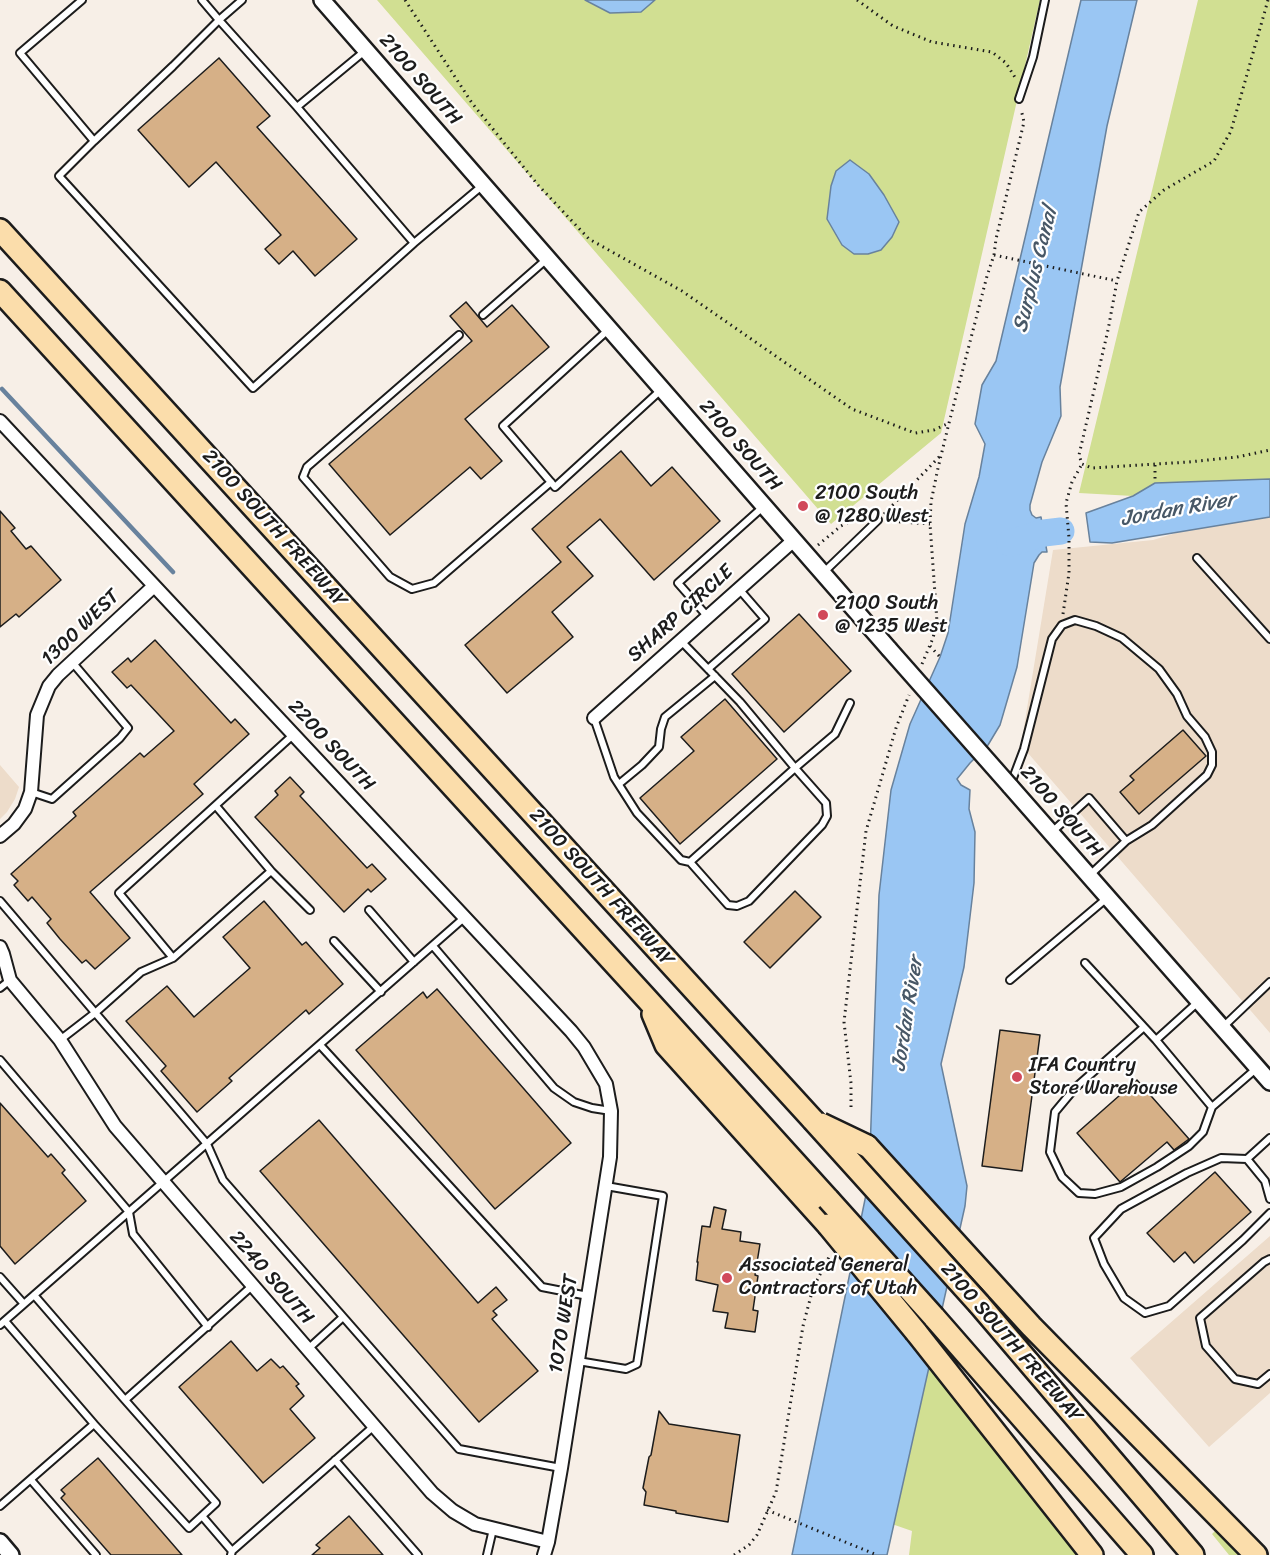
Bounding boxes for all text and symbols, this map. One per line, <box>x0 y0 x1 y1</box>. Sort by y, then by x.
street label: 2100 SOUTH <box>374 29 466 131</box>
water label: Surplus Canal <box>1008 205 1064 335</box>
street label: 2100 SOUTH <box>694 395 786 497</box>
street label: 2100 SOUTH FREEWAY <box>197 445 351 613</box>
place label: 2100 South @ 1280 West <box>815 482 929 529</box>
water label: Jordan River <box>1119 488 1237 532</box>
marker: 2100 South @ 1280 West <box>796 499 810 513</box>
street label: SHARP CIRCLE <box>623 560 739 668</box>
street label: 1300 WEST <box>37 585 125 671</box>
place label: 2100 South @ 1235 West <box>835 592 948 639</box>
marker: 2100 South @ 1235 West <box>816 608 830 622</box>
street label: 2200 SOUTH <box>282 695 380 797</box>
street label: 2100 SOUTH <box>1015 761 1107 863</box>
street label: 2100 SOUTH FREEWAY <box>524 804 678 972</box>
water label: Jordan River <box>887 955 929 1073</box>
place label: IFA Country Store Warehouse <box>1029 1054 1178 1101</box>
marker: IFA Country Store Warehouse <box>1010 1070 1024 1084</box>
street label: 2240 SOUTH <box>224 1226 318 1330</box>
place label: Associated General Contractors of Utah <box>739 1254 917 1301</box>
street label: 2100 SOUTH FREEWAY <box>935 1258 1087 1428</box>
marker: Associated General Contractors of Utah <box>720 1271 734 1285</box>
street label: 1070 WEST <box>544 1273 584 1375</box>

